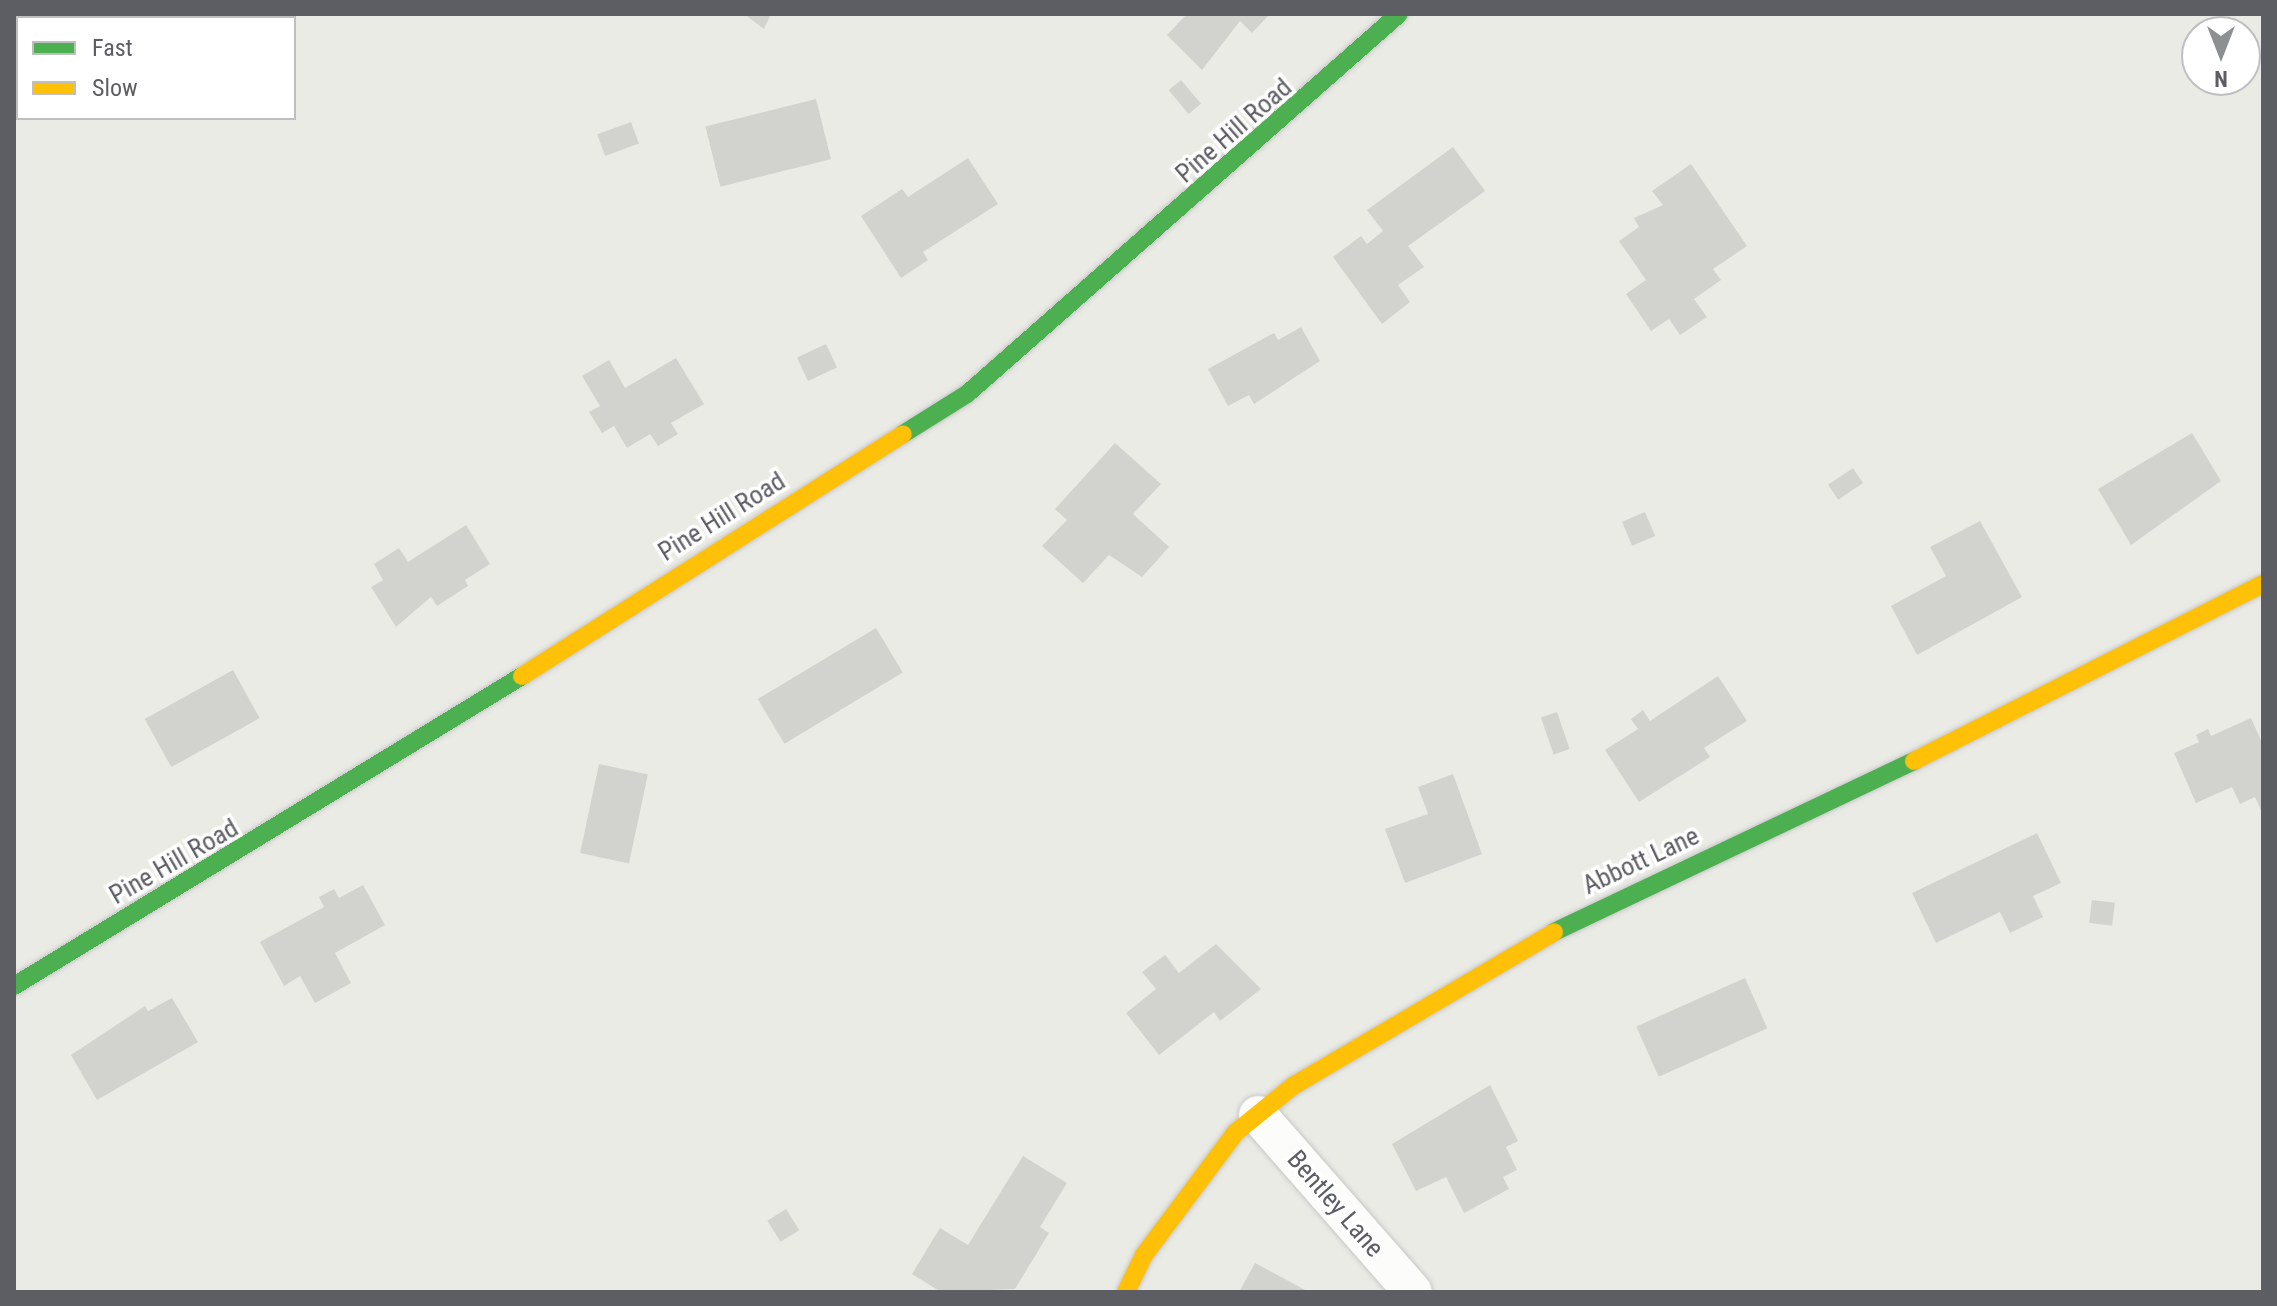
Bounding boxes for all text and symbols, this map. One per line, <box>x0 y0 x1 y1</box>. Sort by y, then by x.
legend <box>16 16 296 120</box>
north arrow <box>2181 16 2261 96</box>
text: Fast <box>92 34 133 62</box>
text: N <box>2214 66 2228 91</box>
street label: Pine Hill Road <box>1170 72 1298 190</box>
text: Slow <box>92 74 138 102</box>
street label: Pine Hill Road <box>653 466 791 568</box>
street label: Pine Hill Road <box>104 813 244 911</box>
street label: Abbott Lane <box>1578 821 1704 901</box>
street label: Bentley Lane <box>1280 1144 1390 1264</box>

